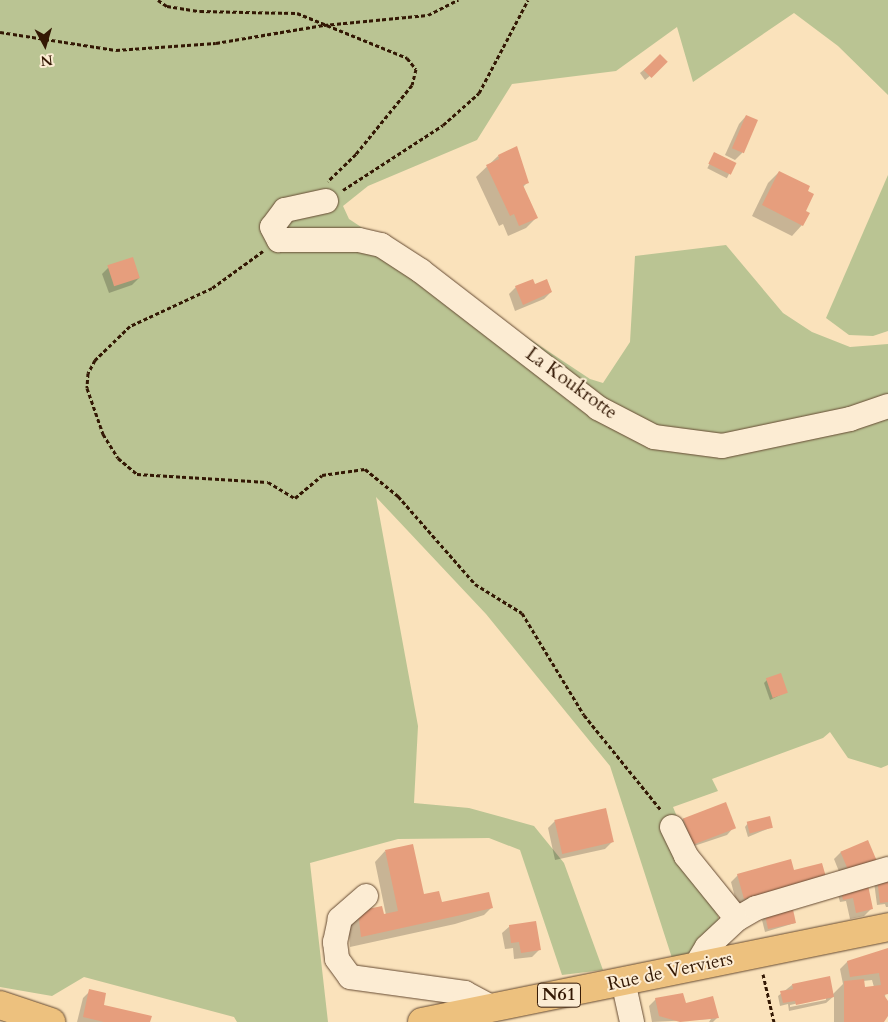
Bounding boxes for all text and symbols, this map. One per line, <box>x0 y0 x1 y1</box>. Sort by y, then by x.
north arrow <box>20 20 70 70</box>
text: N <box>40 50 54 70</box>
street label: La Koukrotte <box>521 343 621 425</box>
street label: Rue de Verviers <box>605 948 735 996</box>
road number: N61 <box>536 980 582 1010</box>

